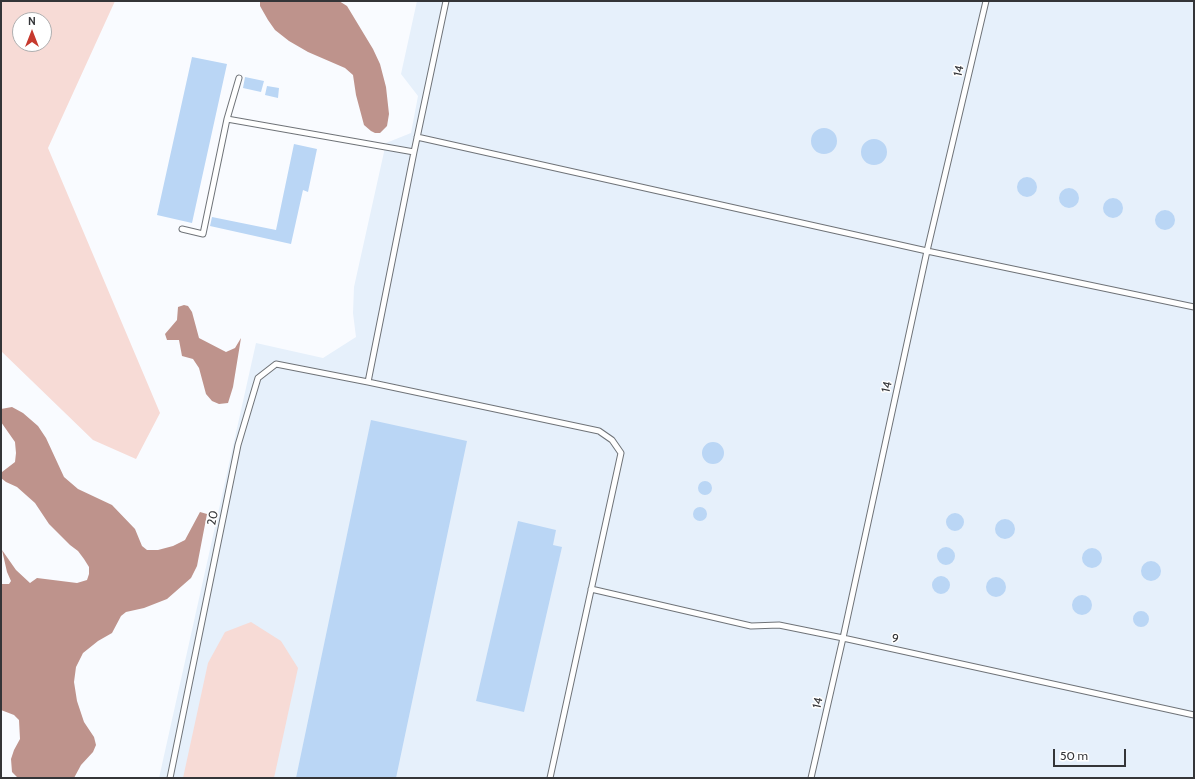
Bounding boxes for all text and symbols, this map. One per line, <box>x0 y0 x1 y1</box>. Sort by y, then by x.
north arrow <box>12 12 52 52</box>
text: N <box>28 14 36 28</box>
street label: 14 <box>951 64 967 78</box>
street label: 14 <box>879 380 895 394</box>
street label: 20 <box>204 509 222 527</box>
street label: 9 <box>890 631 900 647</box>
street label: 14 <box>810 696 826 710</box>
scale bar <box>1055 741 1128 767</box>
text: 50 m <box>1060 748 1088 763</box>

